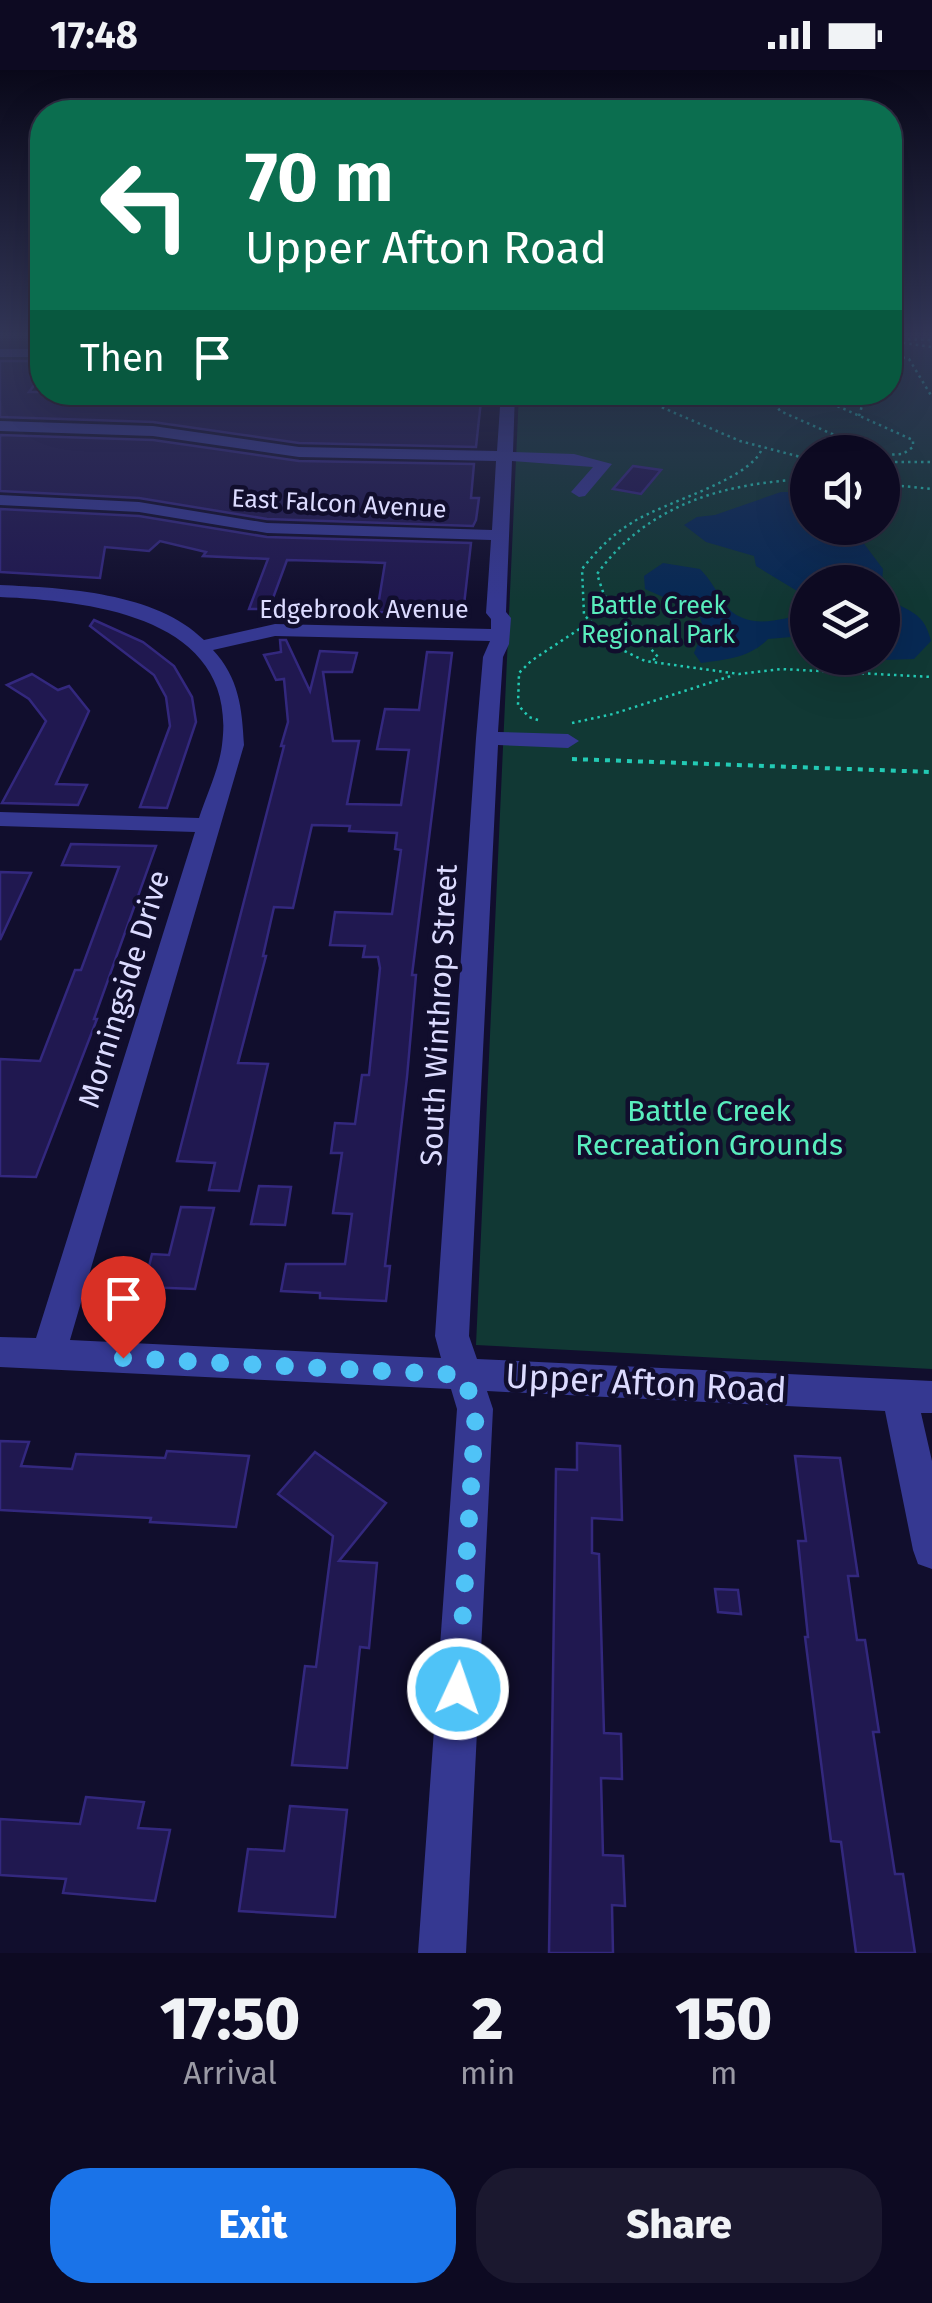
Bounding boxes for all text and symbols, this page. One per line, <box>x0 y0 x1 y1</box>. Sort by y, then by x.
text: 17:48 <box>50 12 138 58</box>
text: 70 m <box>245 136 394 220</box>
icon: left <box>80 140 210 270</box>
text: Upper Afton Road <box>245 221 607 275</box>
icon: arrive <box>185 330 240 385</box>
text: Then <box>80 335 165 381</box>
map controls <box>790 435 900 675</box>
button: sound <box>790 435 900 545</box>
street label: East Falcon Avenue <box>231 483 447 525</box>
button: layers <box>790 565 900 675</box>
park label: Battle Creek Regional Park <box>581 591 735 650</box>
street label: Edgebrook Avenue <box>259 595 469 625</box>
street label: South Winthrop Street <box>413 863 465 1167</box>
street label: Morningside Drive <box>71 866 177 1112</box>
park label: Battle Creek Recreation Grounds <box>575 1093 843 1163</box>
pin <box>81 1256 166 1359</box>
icon: arrive <box>96 1271 151 1326</box>
street label: Upper Afton Road <box>504 1355 788 1411</box>
position arrow <box>406 1637 510 1741</box>
text: 17:50 <box>160 1983 300 2055</box>
text: 2 <box>472 1983 503 2055</box>
text: 150 <box>675 1983 772 2055</box>
text: Arrival <box>183 2054 277 2092</box>
text: min <box>460 2054 515 2092</box>
text: m <box>710 2054 737 2092</box>
button: Exit <box>50 2168 456 2283</box>
button: Share <box>476 2168 882 2283</box>

